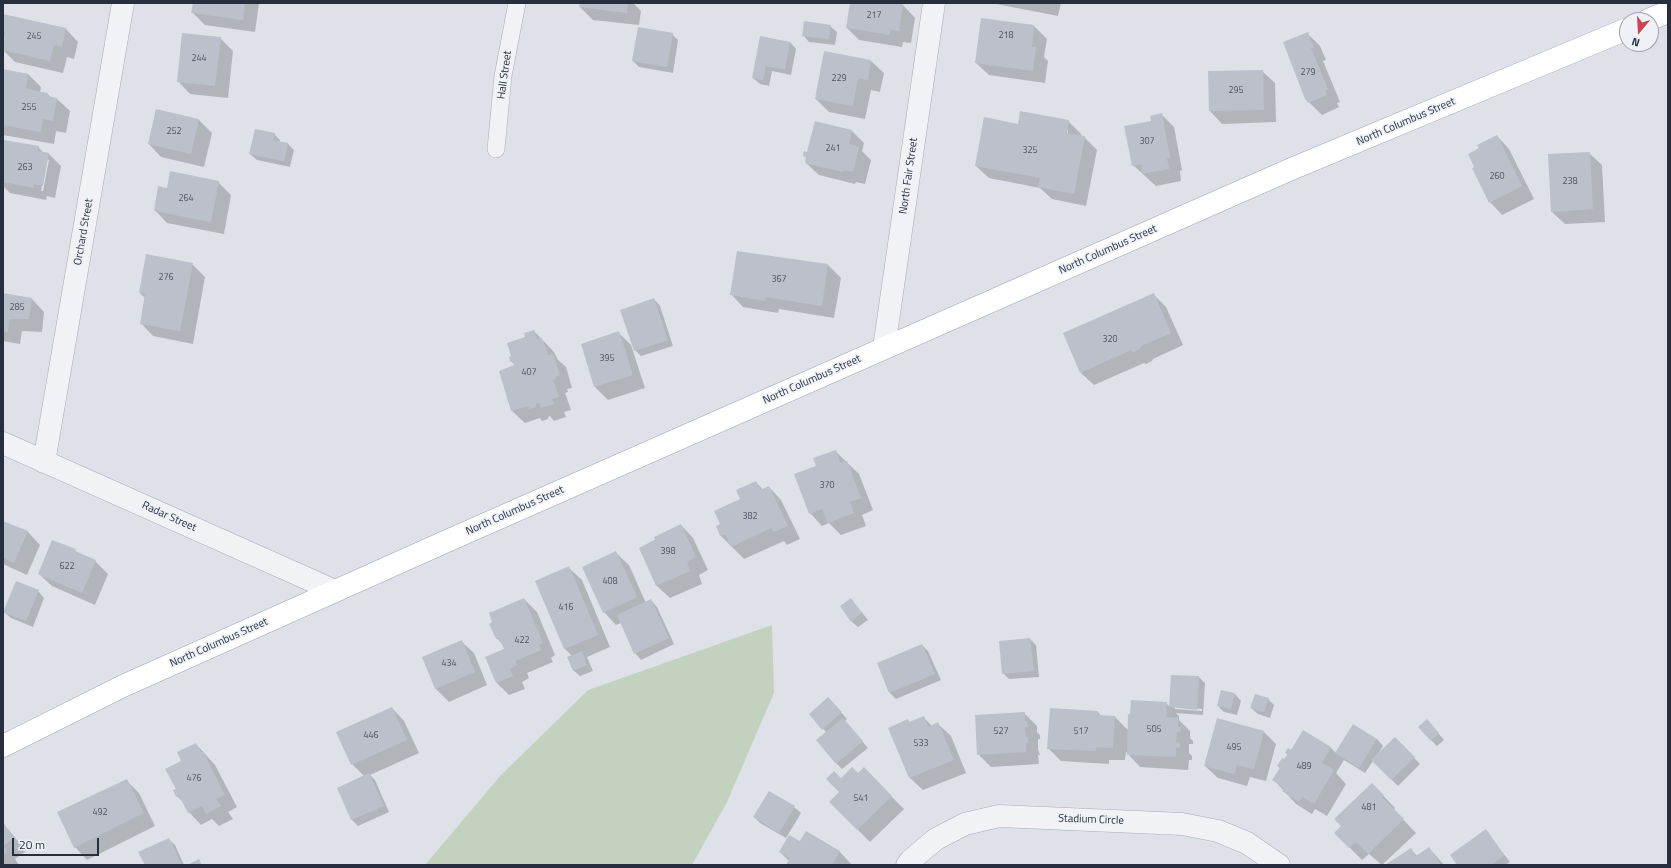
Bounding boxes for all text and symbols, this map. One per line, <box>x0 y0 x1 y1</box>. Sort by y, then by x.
house number: 217 <box>866 11 882 21</box>
north arrow <box>1619 12 1659 52</box>
house number: 218 <box>998 31 1014 41</box>
house number: 245 <box>26 32 42 42</box>
text: N <box>1630 34 1642 51</box>
street label: Hall Street <box>495 50 515 100</box>
house number: 244 <box>191 54 207 64</box>
house number: 279 <box>1300 68 1316 78</box>
house number: 229 <box>831 74 847 84</box>
house number: 295 <box>1228 86 1244 96</box>
street label: North Columbus Street <box>1355 95 1457 149</box>
house number: 255 <box>21 103 37 113</box>
house number: 252 <box>166 127 182 137</box>
street label: North Fair Street <box>897 137 921 215</box>
house number: 307 <box>1139 137 1155 147</box>
house number: 241 <box>825 144 841 154</box>
house number: 325 <box>1022 146 1038 156</box>
house number: 263 <box>17 163 33 173</box>
house number: 260 <box>1489 172 1505 182</box>
house number: 238 <box>1562 177 1578 187</box>
house number: 264 <box>178 194 194 204</box>
street label: Orchard Street <box>72 198 96 266</box>
street label: North Columbus Street <box>1057 222 1159 278</box>
house number: 276 <box>158 273 174 283</box>
house number: 367 <box>771 275 787 285</box>
house number: 285 <box>9 303 25 313</box>
house number: 320 <box>1102 335 1118 345</box>
street label: North Columbus Street <box>761 352 863 408</box>
house number: 395 <box>599 354 615 364</box>
house number: 407 <box>521 368 537 378</box>
house number: 370 <box>819 481 835 491</box>
street label: North Columbus Street <box>464 483 566 539</box>
street label: Radar Street <box>140 499 198 535</box>
house number: 382 <box>742 512 758 522</box>
house number: 398 <box>660 547 676 557</box>
house number: 622 <box>59 562 75 572</box>
house number: 408 <box>602 577 618 587</box>
house number: 416 <box>558 603 574 613</box>
street label: North Columbus Street <box>168 615 270 671</box>
house number: 422 <box>514 636 530 646</box>
house number: 434 <box>441 659 457 669</box>
house number: 505 <box>1146 725 1162 735</box>
house number: 527 <box>993 727 1009 737</box>
house number: 517 <box>1073 727 1089 737</box>
house number: 446 <box>363 731 379 741</box>
house number: 533 <box>913 739 929 749</box>
house number: 495 <box>1226 743 1242 753</box>
house number: 489 <box>1296 762 1312 772</box>
house number: 476 <box>186 774 202 784</box>
house number: 541 <box>853 794 869 804</box>
house number: 481 <box>1361 803 1377 813</box>
house number: 492 <box>92 808 108 818</box>
street label: Stadium Circle <box>1058 812 1124 828</box>
scale bar <box>14 830 101 856</box>
text: 20 m <box>19 835 45 854</box>

